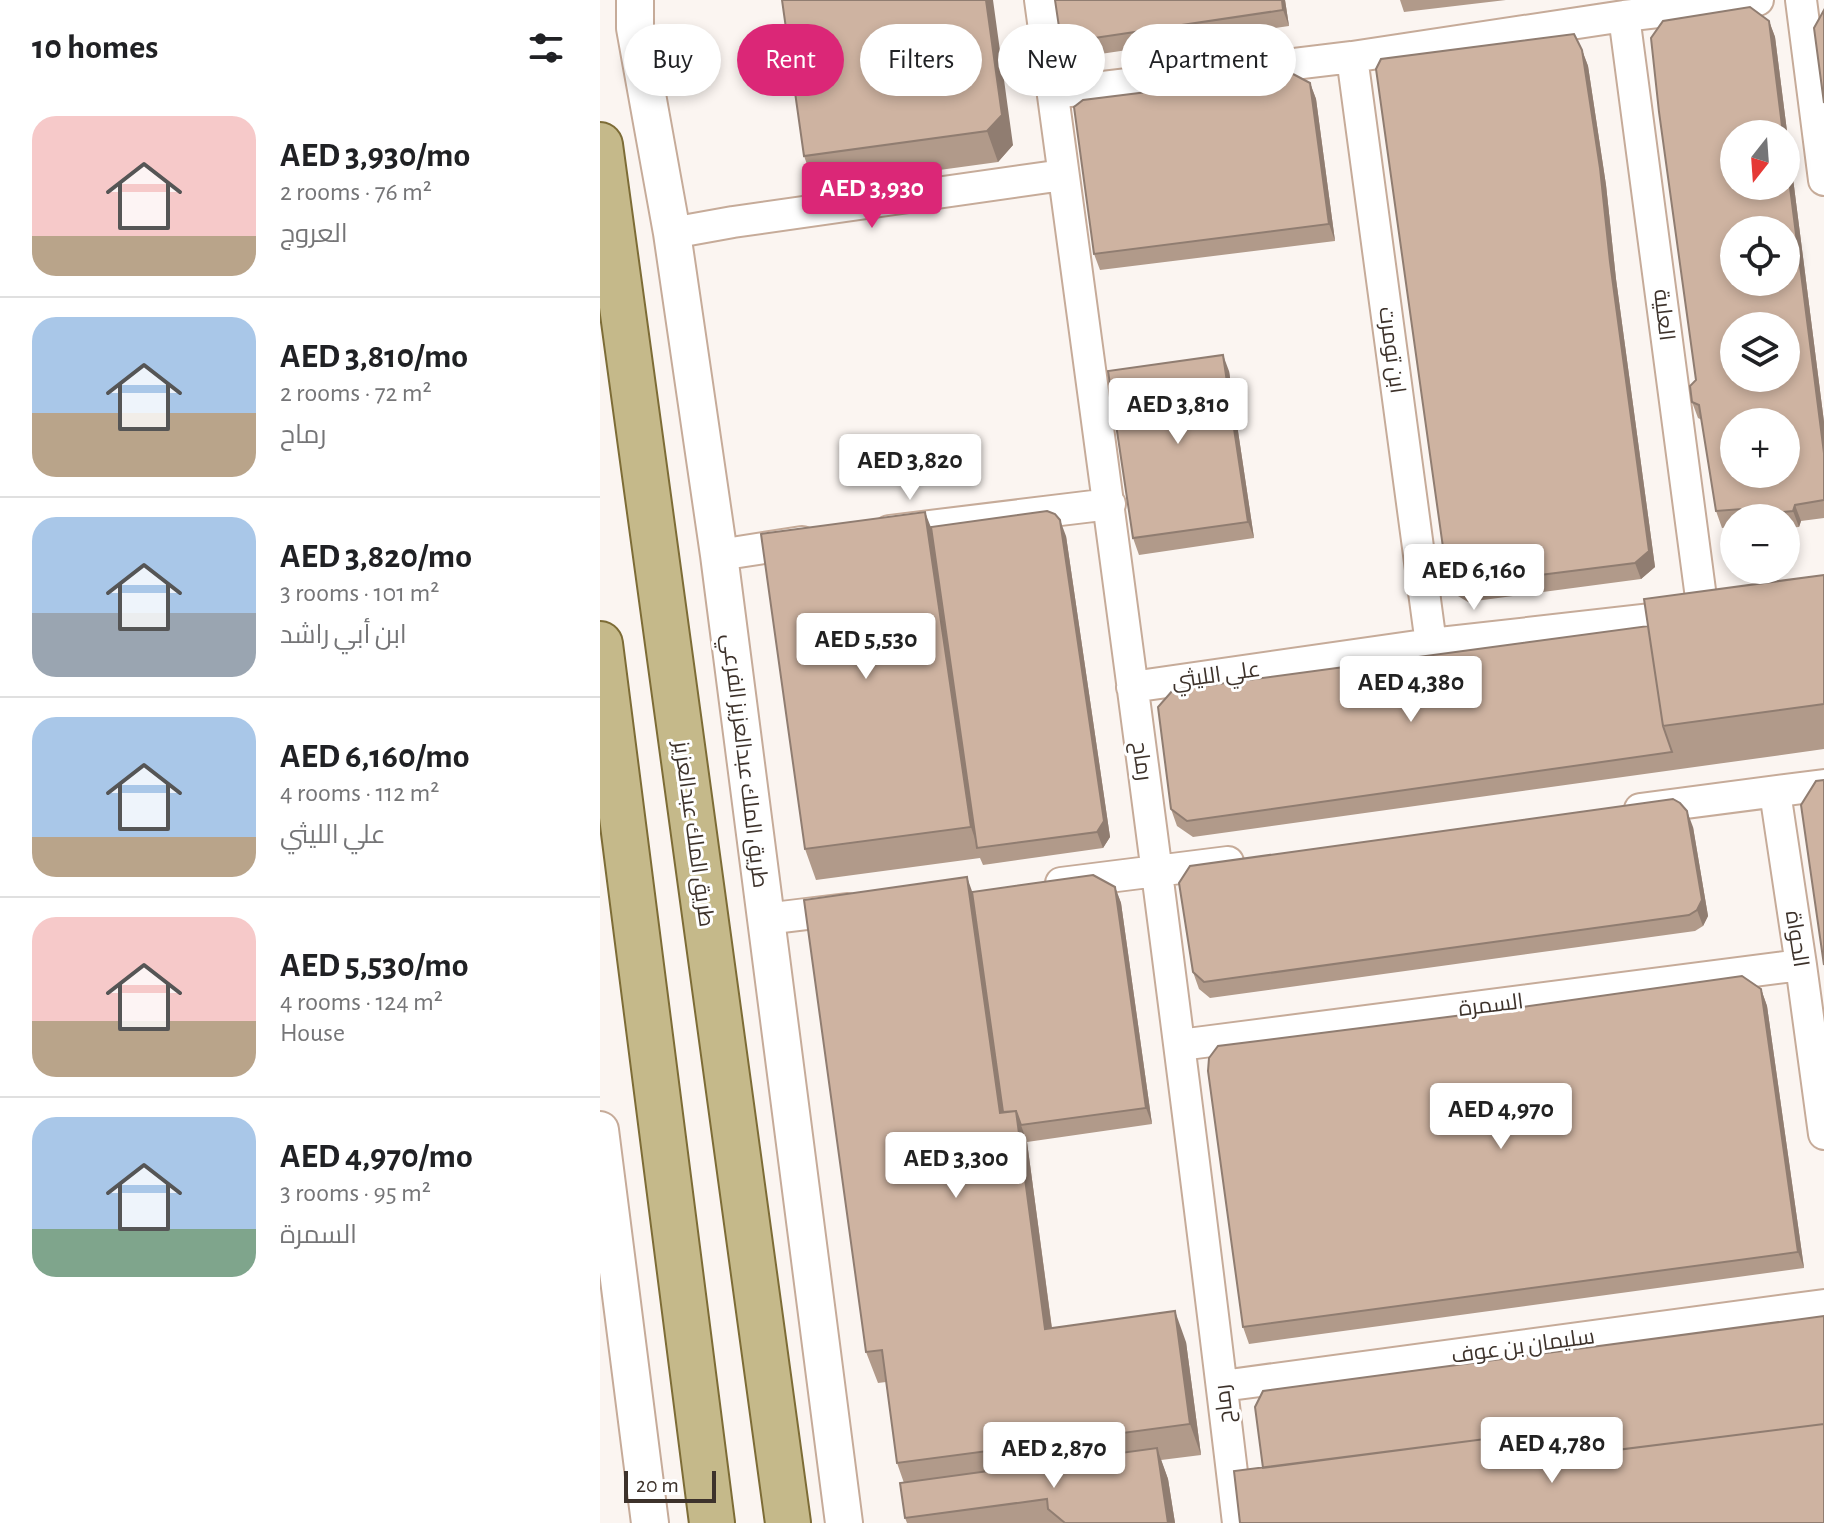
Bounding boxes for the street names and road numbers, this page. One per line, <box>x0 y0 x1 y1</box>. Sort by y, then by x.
street label: العلية <box>1650 288 1678 342</box>
street label: ابن تومرت <box>1373 305 1409 395</box>
street label: طريق الملك عبدالعزيز الفرعي <box>714 633 772 890</box>
street label: علي الليثي <box>1170 658 1263 697</box>
street label: طريق الملك عبدالعزيز <box>668 738 718 928</box>
street label: رماح <box>1125 740 1156 782</box>
street label: الحواة <box>1781 909 1812 969</box>
street label: السمرة <box>1457 990 1525 1021</box>
street label: سليمان بن عوف <box>1450 1325 1596 1369</box>
street label: رماح <box>1211 1383 1240 1425</box>

